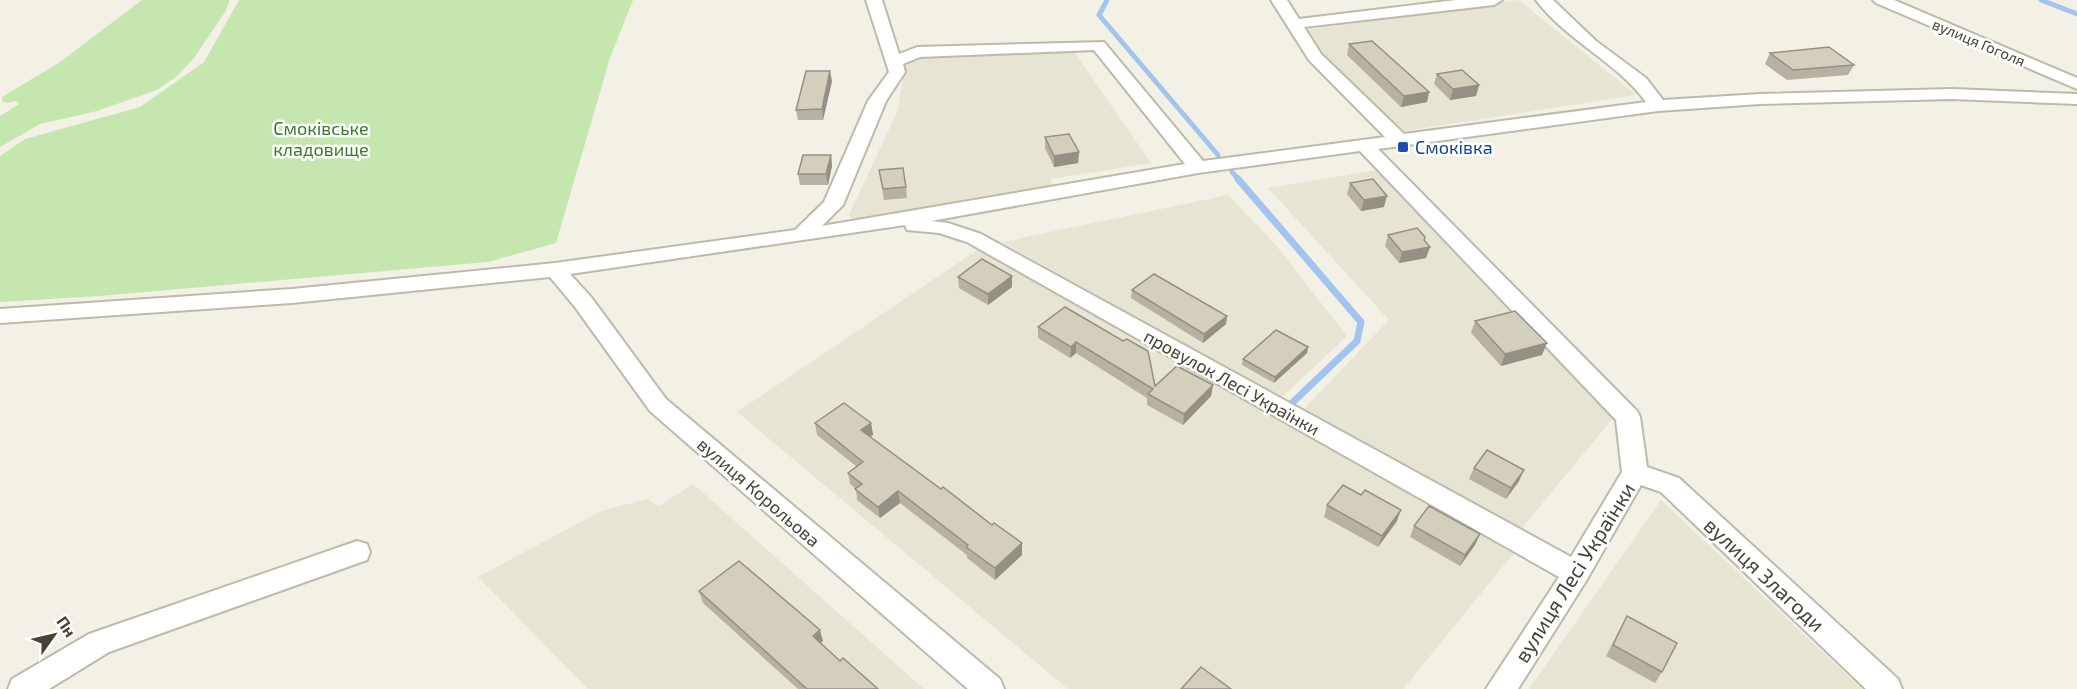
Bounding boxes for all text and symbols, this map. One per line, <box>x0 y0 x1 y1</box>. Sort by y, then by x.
street label: вулиця Гоголя <box>1929 14 2028 71</box>
park label: Смоківське кладовище <box>273 117 369 160</box>
place label: Смоківка <box>1415 136 1493 158</box>
marker: Смоківка <box>1396 140 1410 154</box>
street label: провулок Лесі Українки <box>1140 324 1324 440</box>
street label: вулиця Корольова <box>693 433 825 551</box>
street label: вулиця Лесі Українки <box>1508 477 1640 667</box>
street label: вулиця Злагоди <box>1699 512 1830 637</box>
north arrow <box>24 605 84 665</box>
text: Пн <box>53 612 81 640</box>

